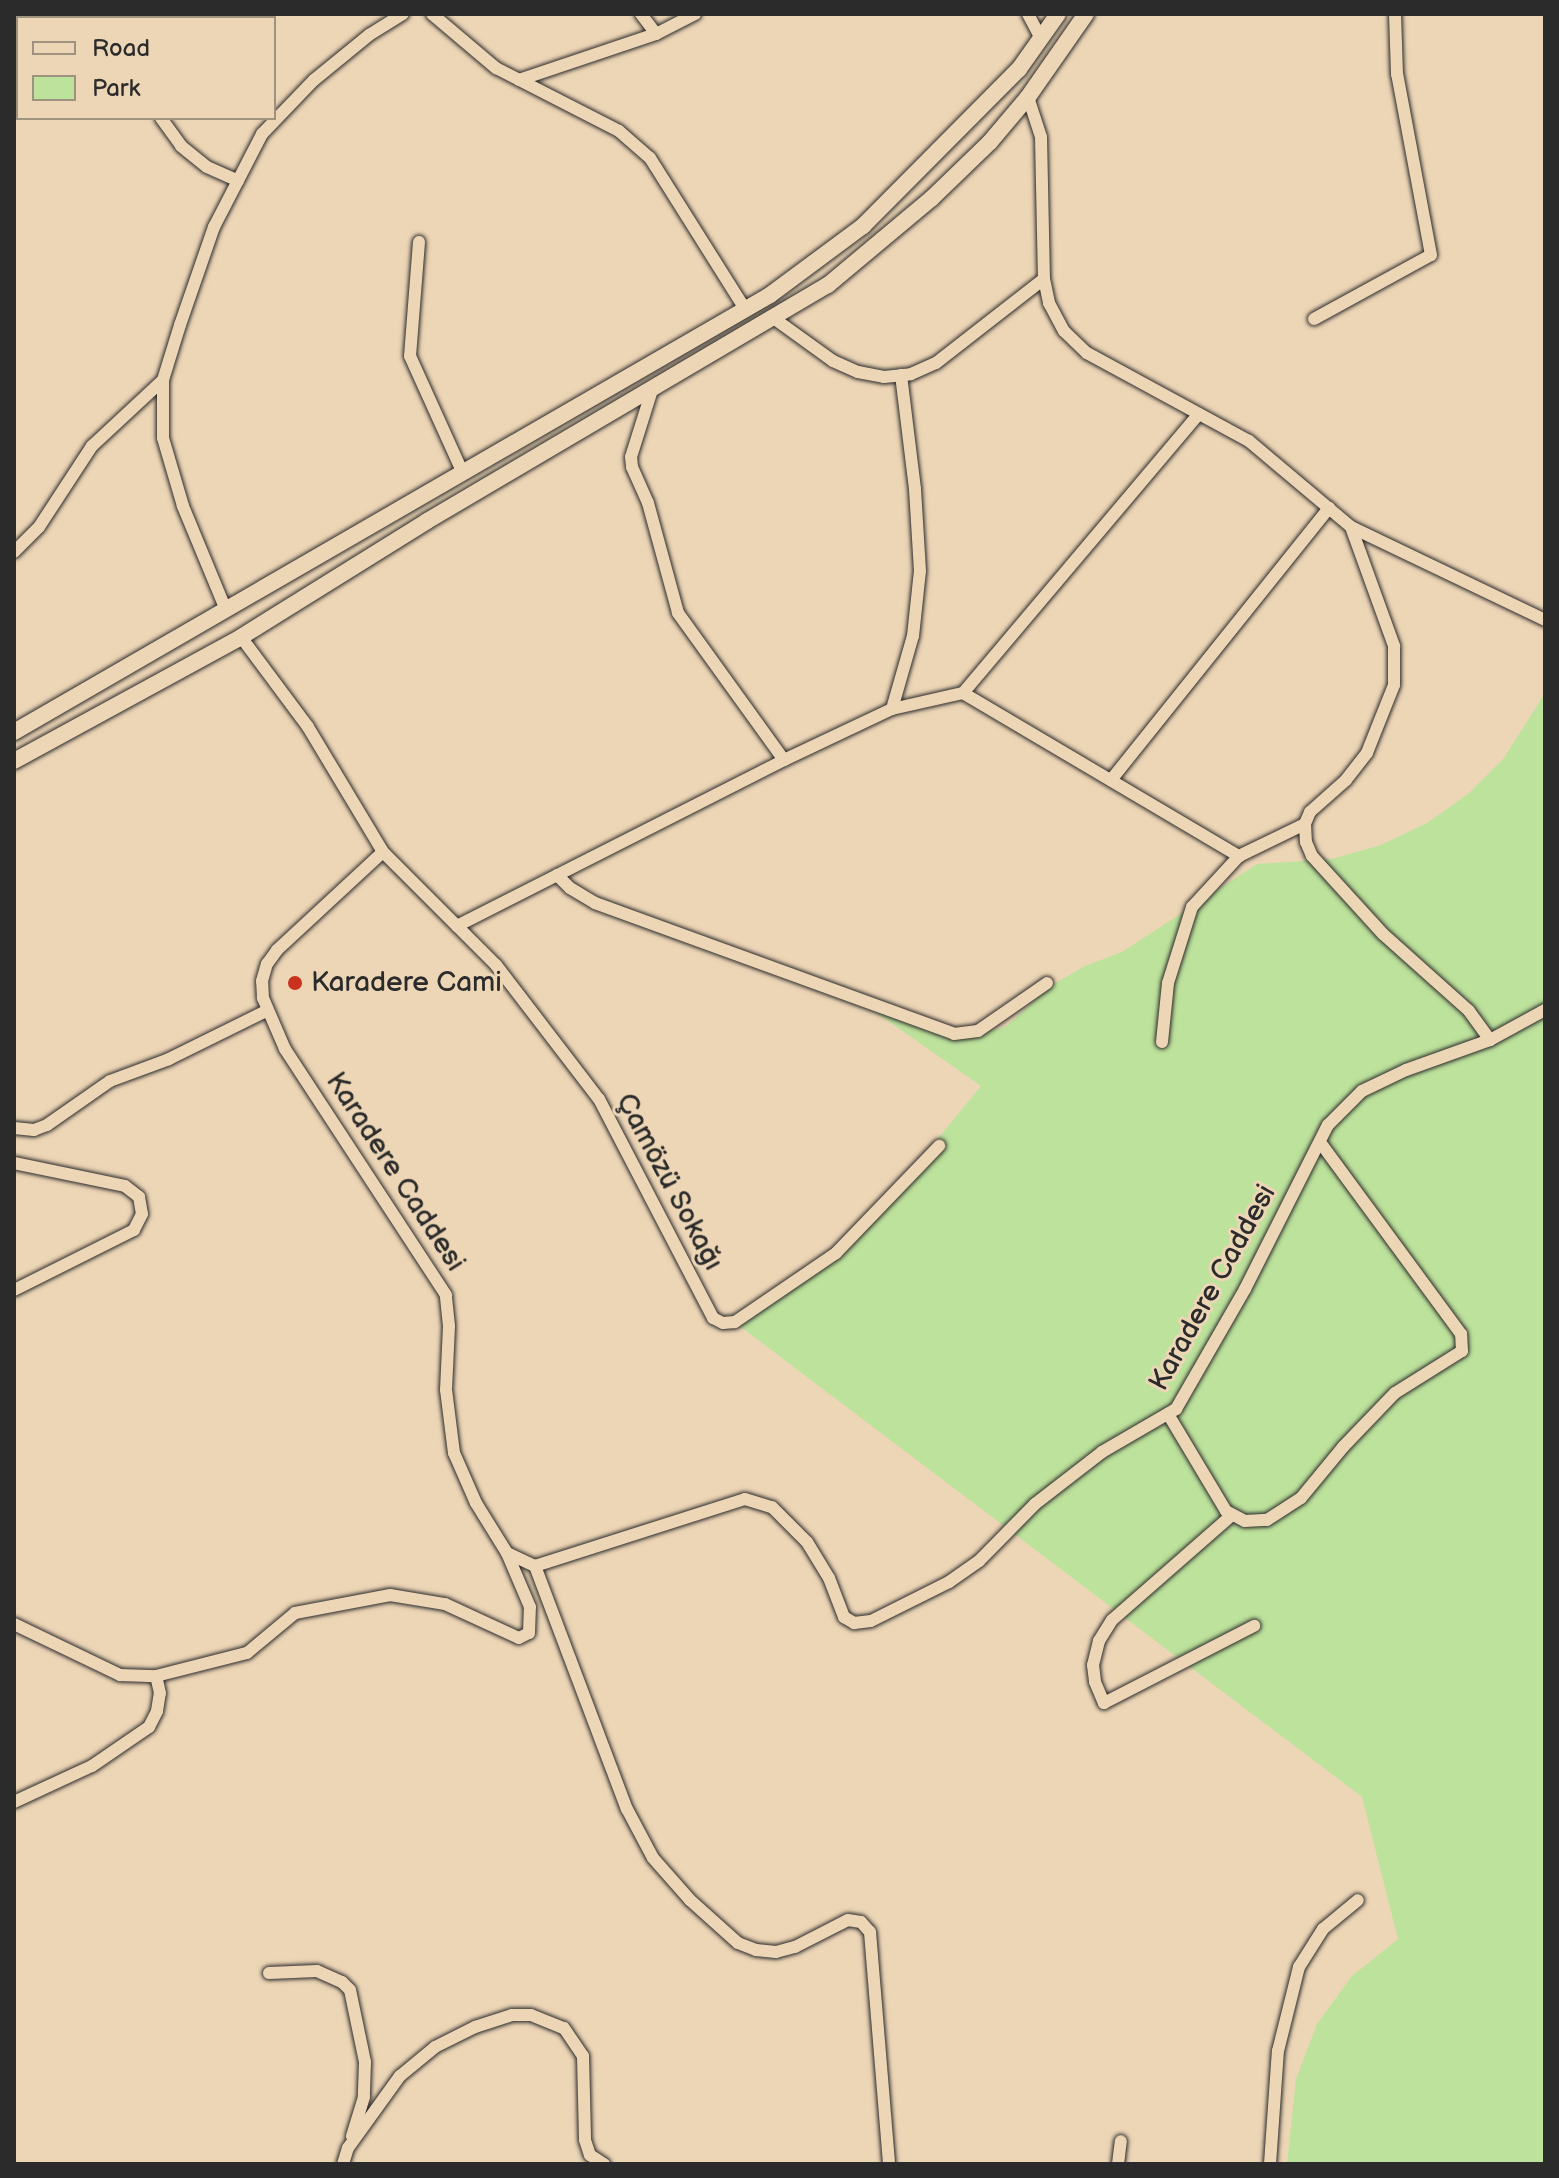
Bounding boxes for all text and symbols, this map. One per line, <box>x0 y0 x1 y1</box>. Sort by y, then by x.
legend <box>16 16 276 120</box>
text: Road <box>92 34 150 63</box>
text: Park <box>92 74 140 103</box>
place label: Karadere Cami <box>311 966 502 1000</box>
marker: Karadere Cami <box>286 974 304 992</box>
street label: Karadere Caddesi <box>318 1066 472 1278</box>
street label: Çamözü Sokağı <box>608 1088 730 1276</box>
street label: Karadere Caddesi <box>1143 1179 1283 1397</box>

